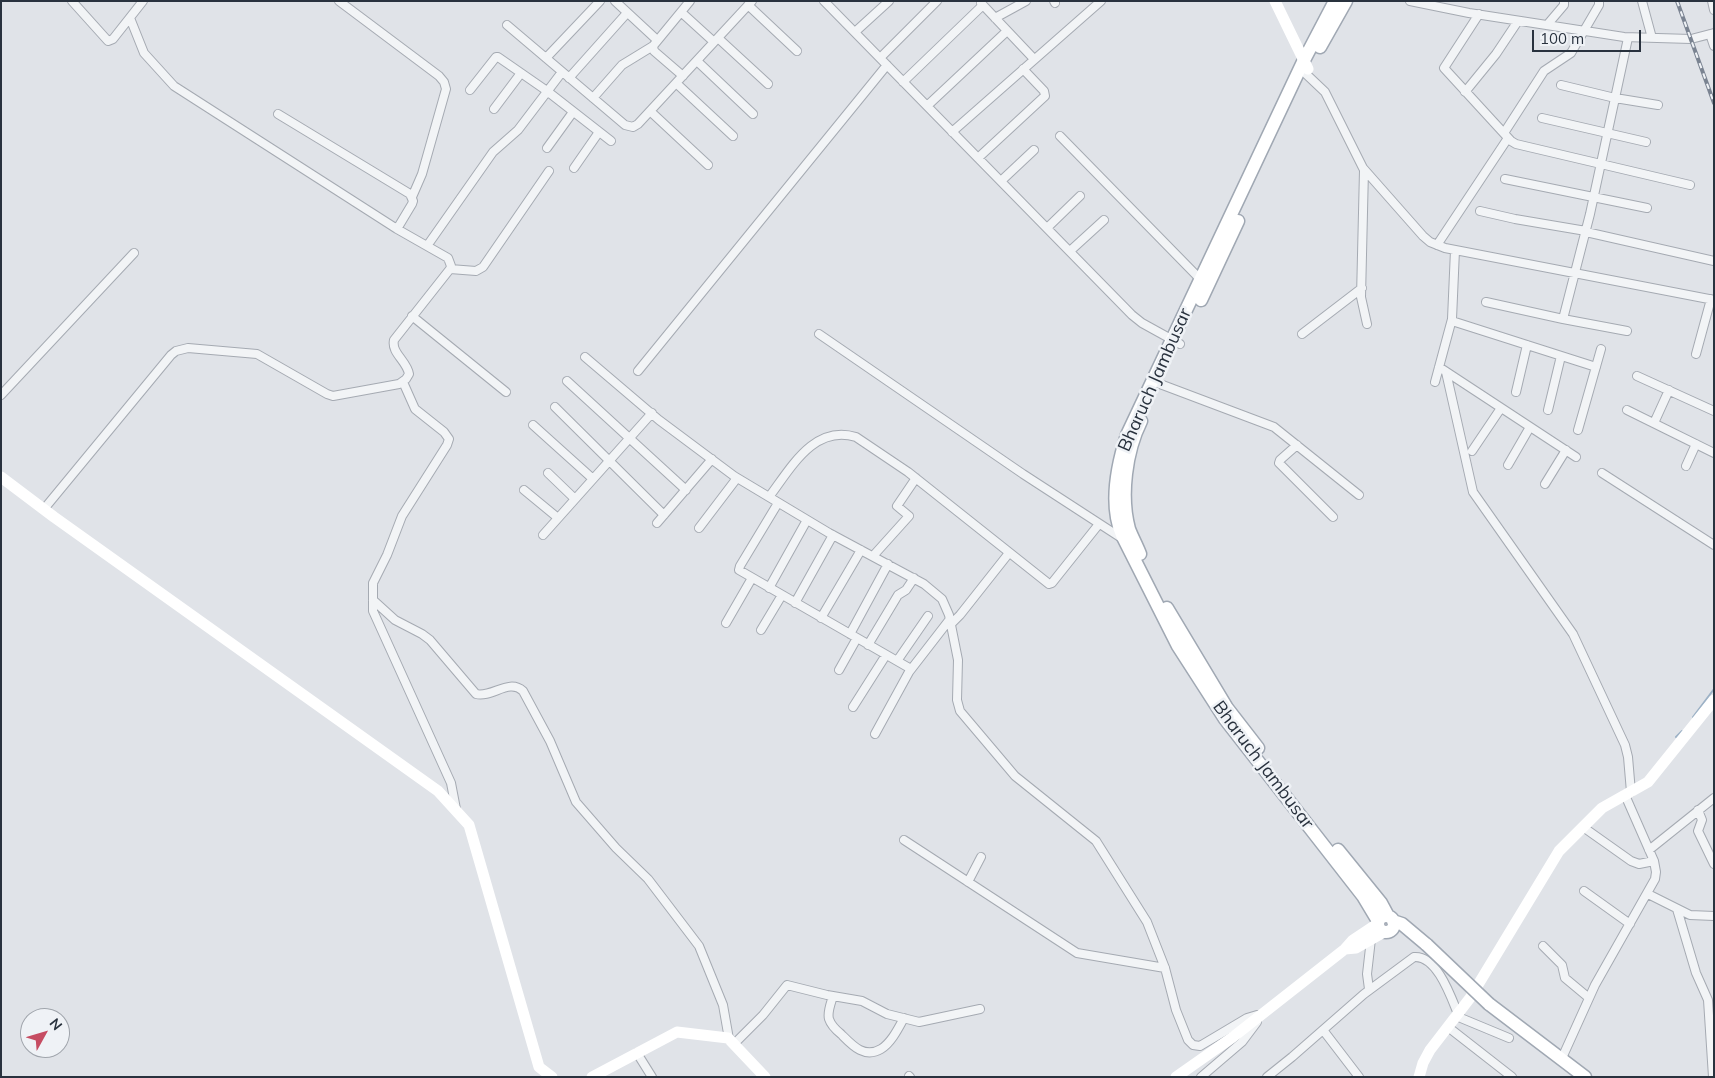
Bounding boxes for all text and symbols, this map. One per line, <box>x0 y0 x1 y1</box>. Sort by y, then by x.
scale bar <box>1535 20 1644 52</box>
text: 100 m <box>1540 29 1584 48</box>
street label: Bharuch Jambusar <box>1114 305 1196 455</box>
street label: Bharuch Jambusar <box>1208 697 1318 833</box>
north arrow <box>20 1008 70 1058</box>
text: N <box>46 1014 66 1034</box>

